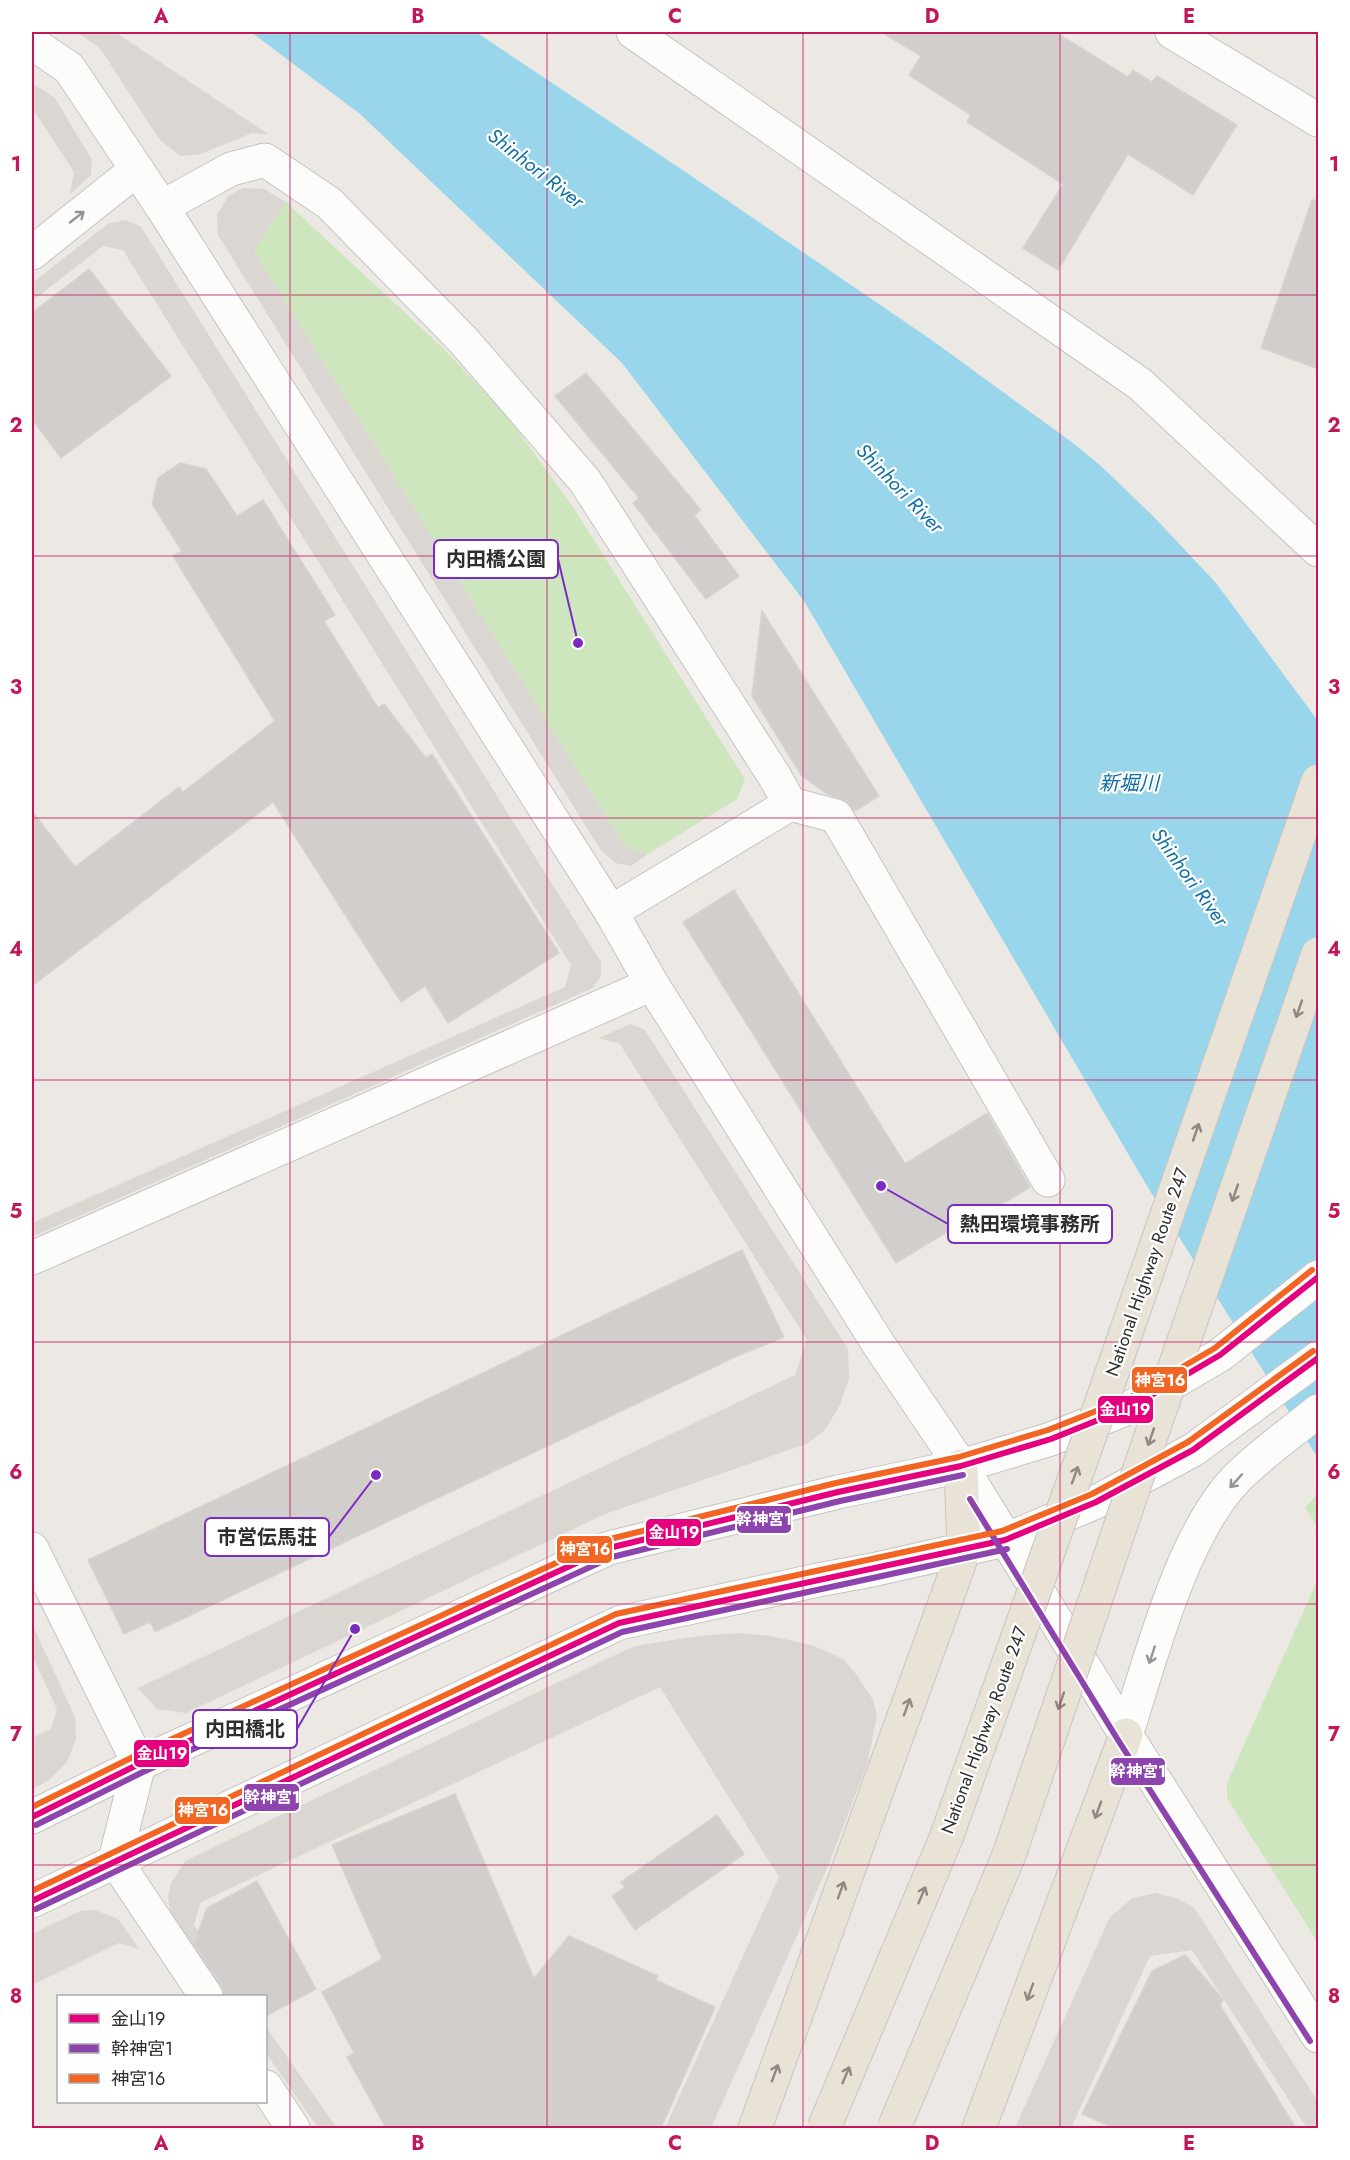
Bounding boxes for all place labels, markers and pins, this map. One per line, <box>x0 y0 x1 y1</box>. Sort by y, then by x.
callout: 内田橋公園 <box>434 540 558 578</box>
callout: 熱田環境事務所 <box>948 1205 1112 1243</box>
callout: 市営伝馬荘 <box>205 1518 329 1556</box>
callout: 内田橋北 <box>193 1710 297 1748</box>

